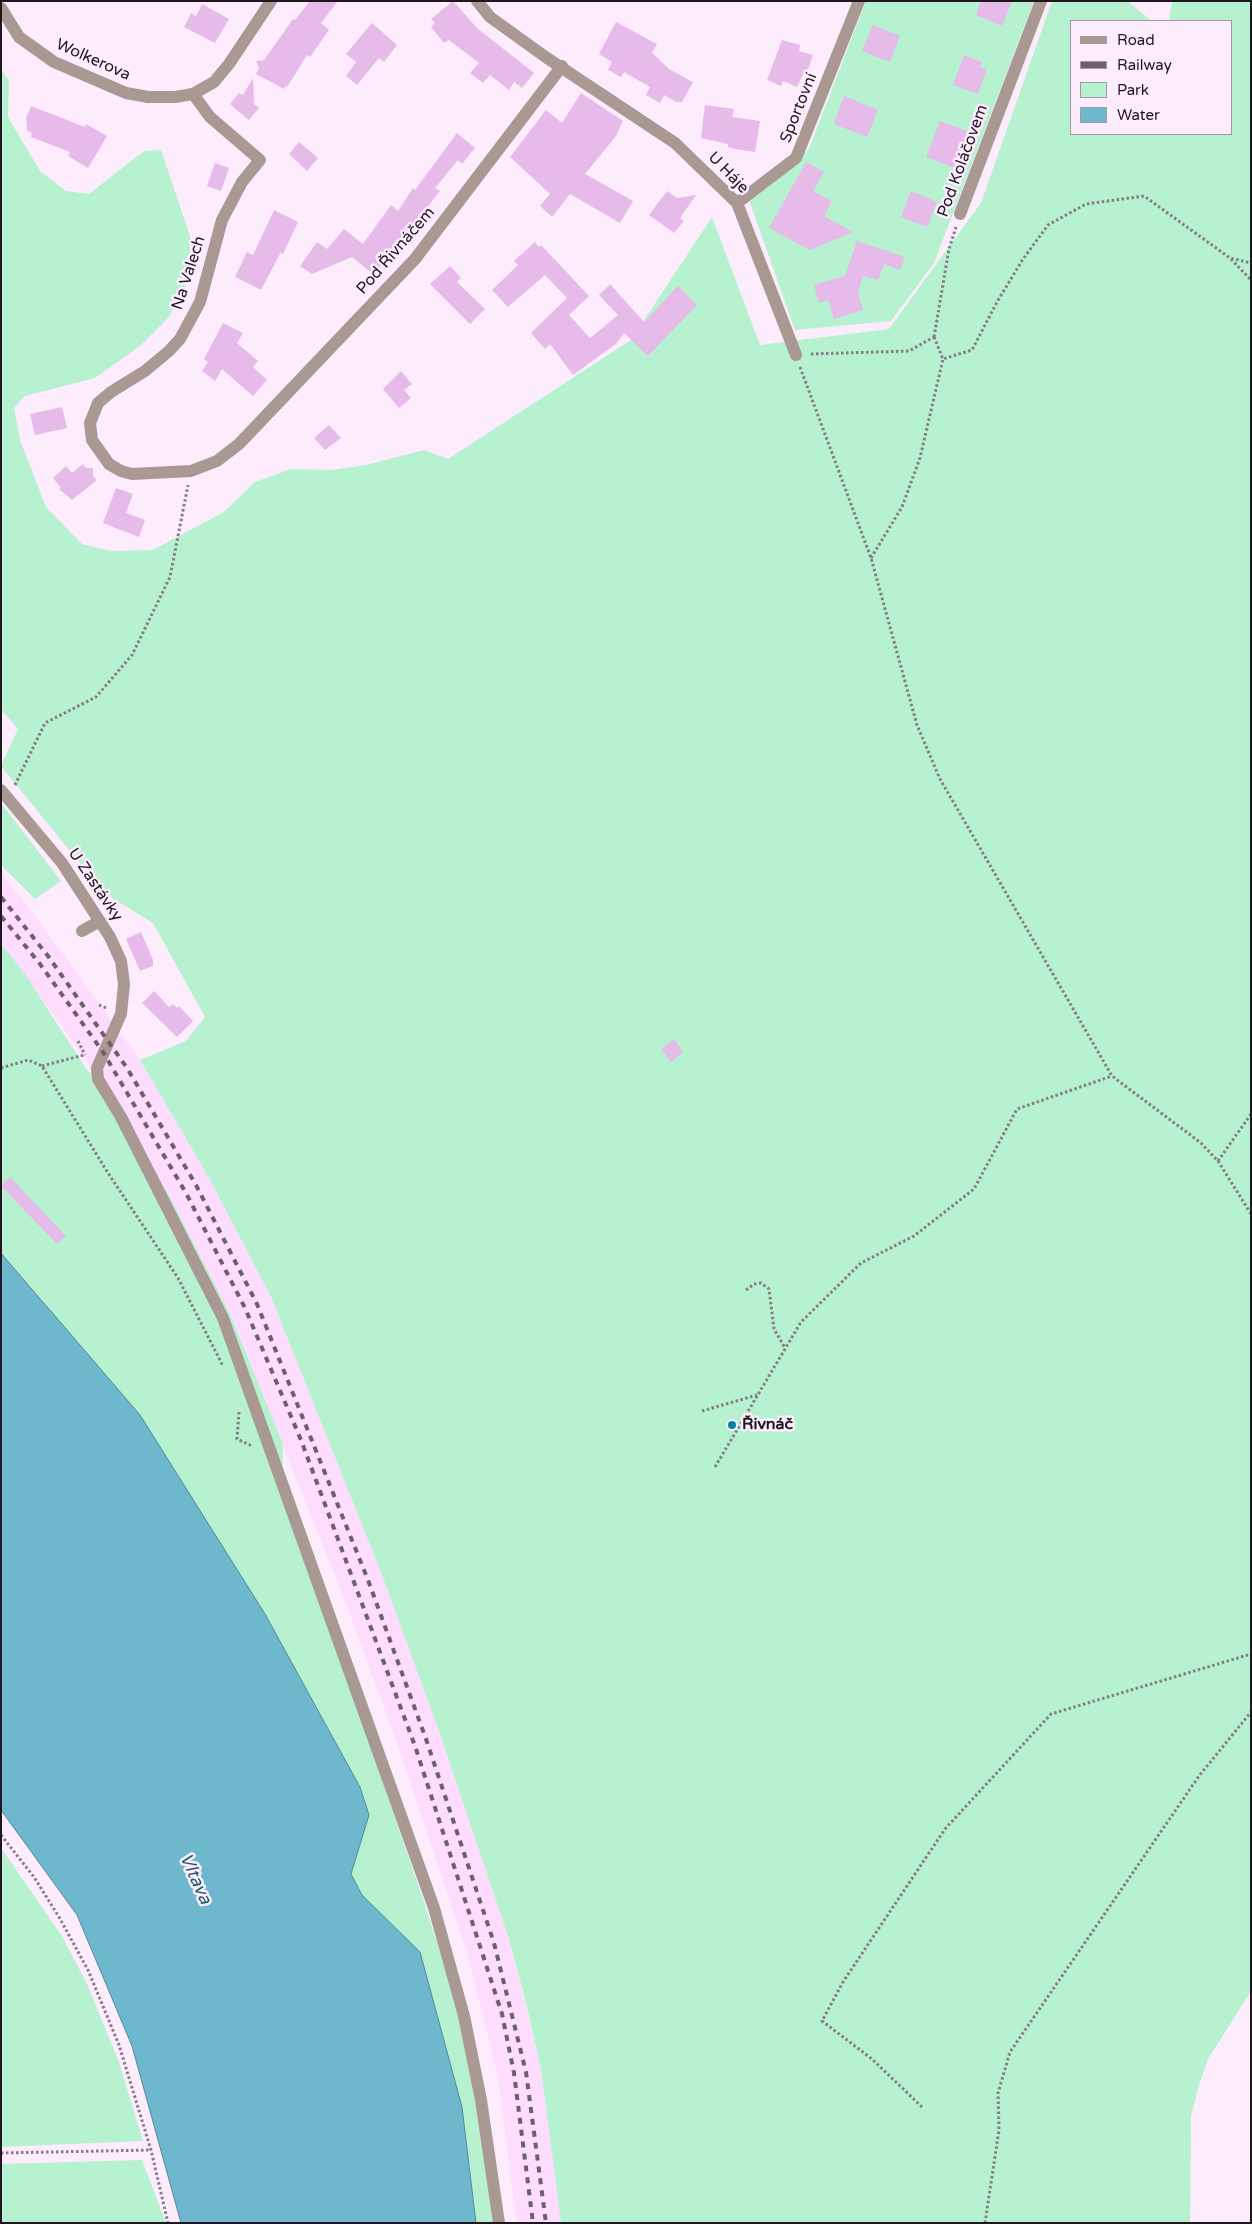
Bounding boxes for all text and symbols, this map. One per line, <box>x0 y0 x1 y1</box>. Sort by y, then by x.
legend <box>1070 20 1232 135</box>
text: Road <box>1117 31 1155 49</box>
street label: Wolkerova <box>53 35 133 85</box>
text: Railway <box>1117 56 1172 74</box>
street label: Sportovní <box>776 70 822 146</box>
text: Park <box>1117 81 1149 99</box>
street label: Pod Koláčovem <box>934 102 992 220</box>
text: Water <box>1117 106 1160 124</box>
street label: U Háje <box>704 148 752 198</box>
street label: Pod Řivnáčem <box>353 203 439 299</box>
street label: Na Valech <box>168 234 210 312</box>
street label: U Zastávky <box>64 845 126 925</box>
place label: Řivnáč <box>742 1415 793 1435</box>
marker: Řivnáč <box>726 1419 738 1431</box>
water label: Vltava <box>174 1850 216 1908</box>

